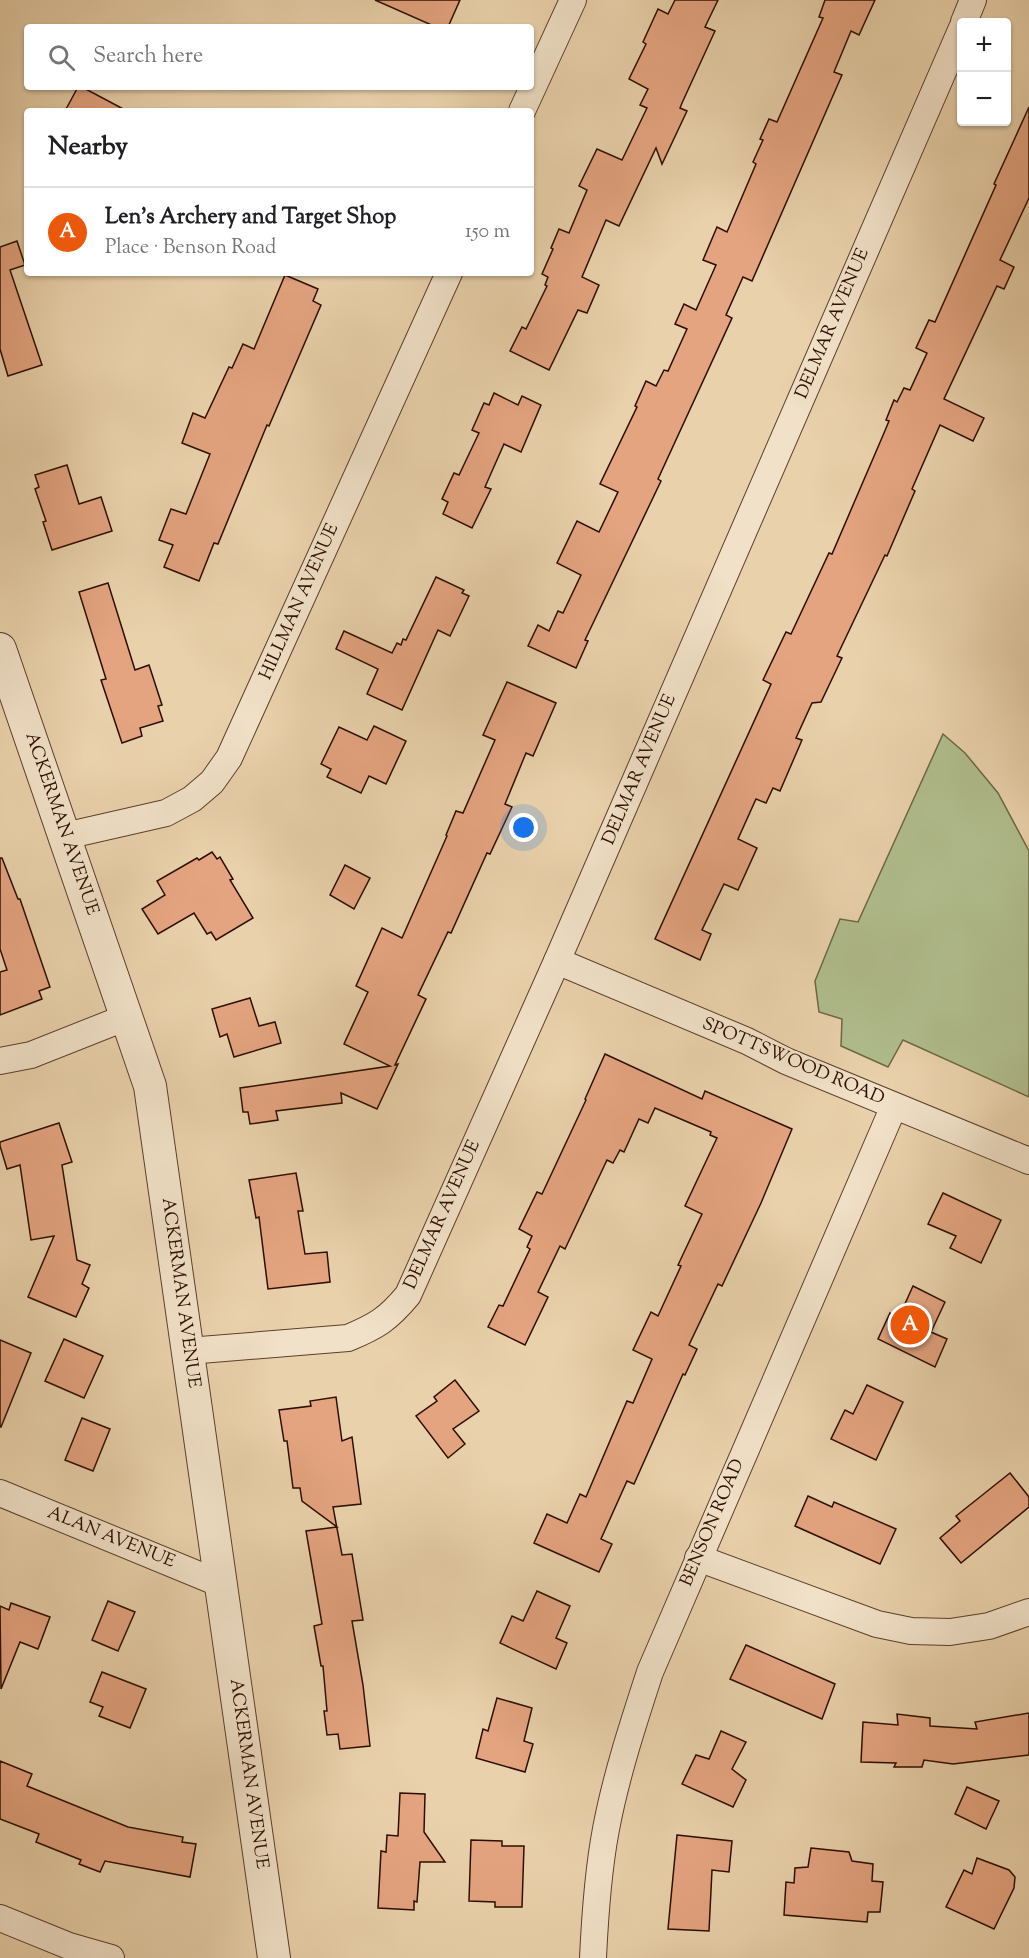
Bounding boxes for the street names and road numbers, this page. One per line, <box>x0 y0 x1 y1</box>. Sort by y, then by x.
street label: DELMAR AVENUE <box>790 245 877 403</box>
street label: HILLMAN AVENUE <box>254 520 346 684</box>
street label: DELMAR AVENUE <box>597 691 684 849</box>
street label: ACKERMAN AVENUE <box>17 729 105 919</box>
street label: SPOTTSWOOD ROAD <box>698 1012 888 1112</box>
street label: DELMAR AVENUE <box>398 1136 488 1294</box>
street label: ACKERMAN AVENUE <box>154 1196 206 1390</box>
street label: BENSON ROAD <box>674 1455 752 1591</box>
street label: ALAN AVENUE <box>43 1501 179 1576</box>
street label: ACKERMAN AVENUE <box>222 1677 274 1871</box>

